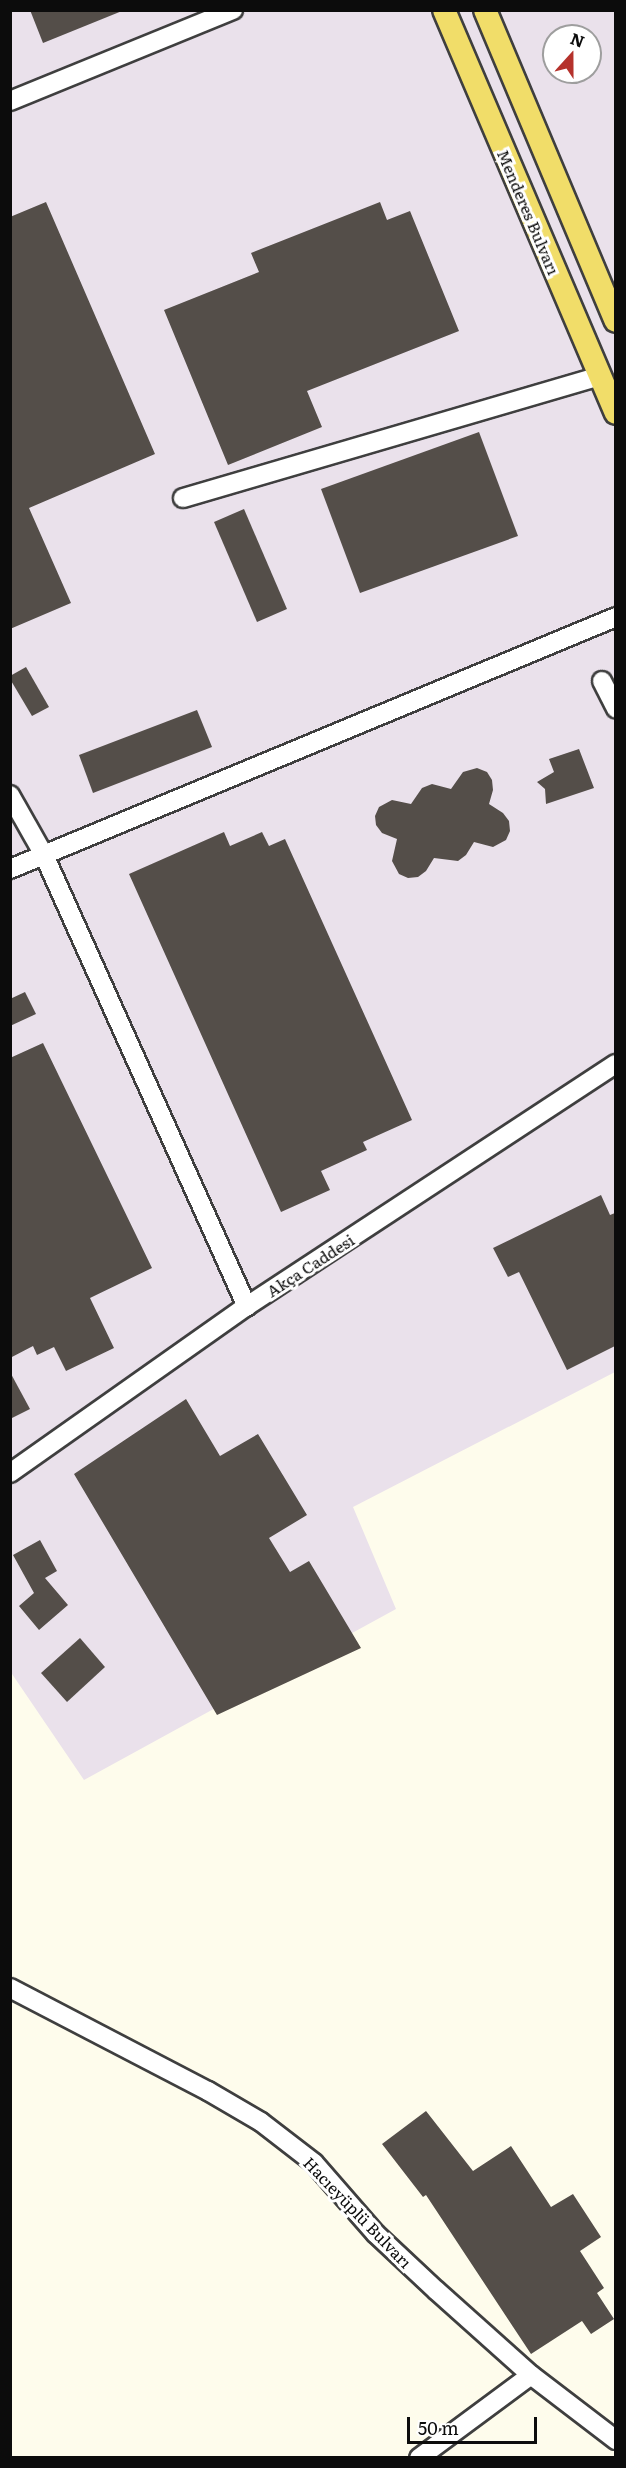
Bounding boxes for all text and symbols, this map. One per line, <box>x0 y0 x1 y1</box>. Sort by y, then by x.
north arrow <box>542 24 602 84</box>
text: N <box>567 25 588 53</box>
street label: Menderes Bulvarı <box>494 146 564 278</box>
street label: Akça Caddesi <box>263 1230 357 1300</box>
street label: Hacıeyüplü Bulvarı <box>300 2152 416 2272</box>
scale bar <box>410 2405 540 2443</box>
text: 50 m <box>418 2414 459 2441</box>

